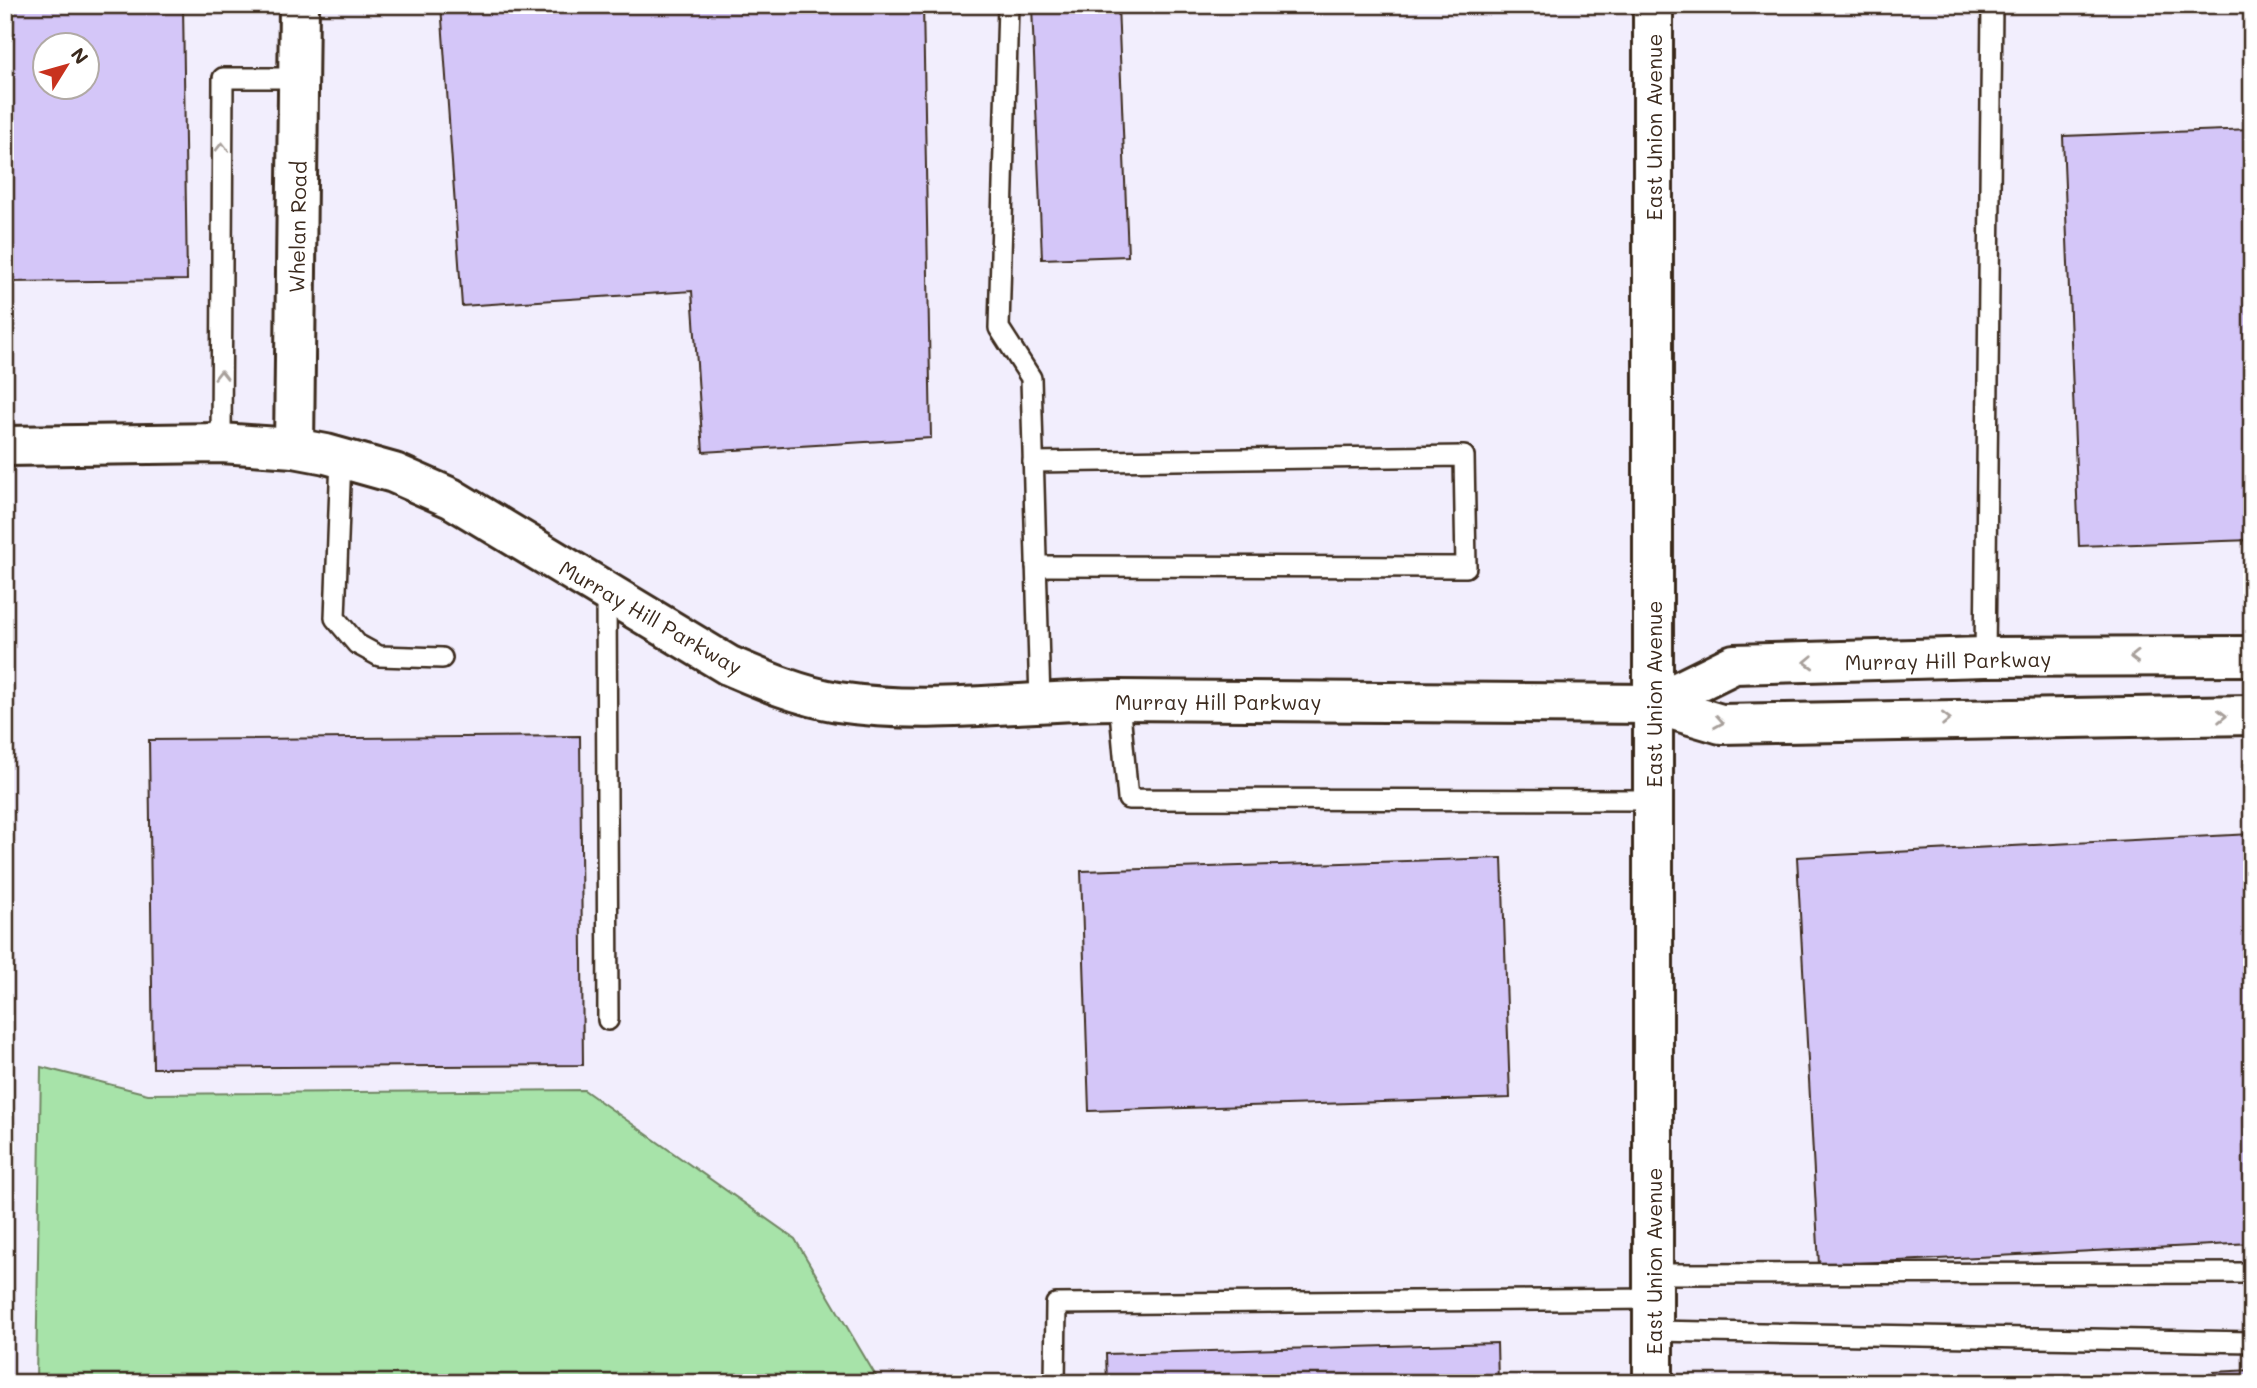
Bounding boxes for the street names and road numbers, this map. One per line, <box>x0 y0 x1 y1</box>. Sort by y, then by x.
street label: East Union Avenue <box>1640 34 1667 220</box>
street label: Whelan Road <box>282 161 312 293</box>
street label: Murray Hill Parkway <box>555 554 747 680</box>
street label: East Union Avenue <box>1640 601 1667 787</box>
street label: Murray Hill Parkway <box>1844 645 2052 675</box>
street label: Murray Hill Parkway <box>1115 688 1321 715</box>
street label: East Union Avenue <box>1640 1168 1667 1354</box>

